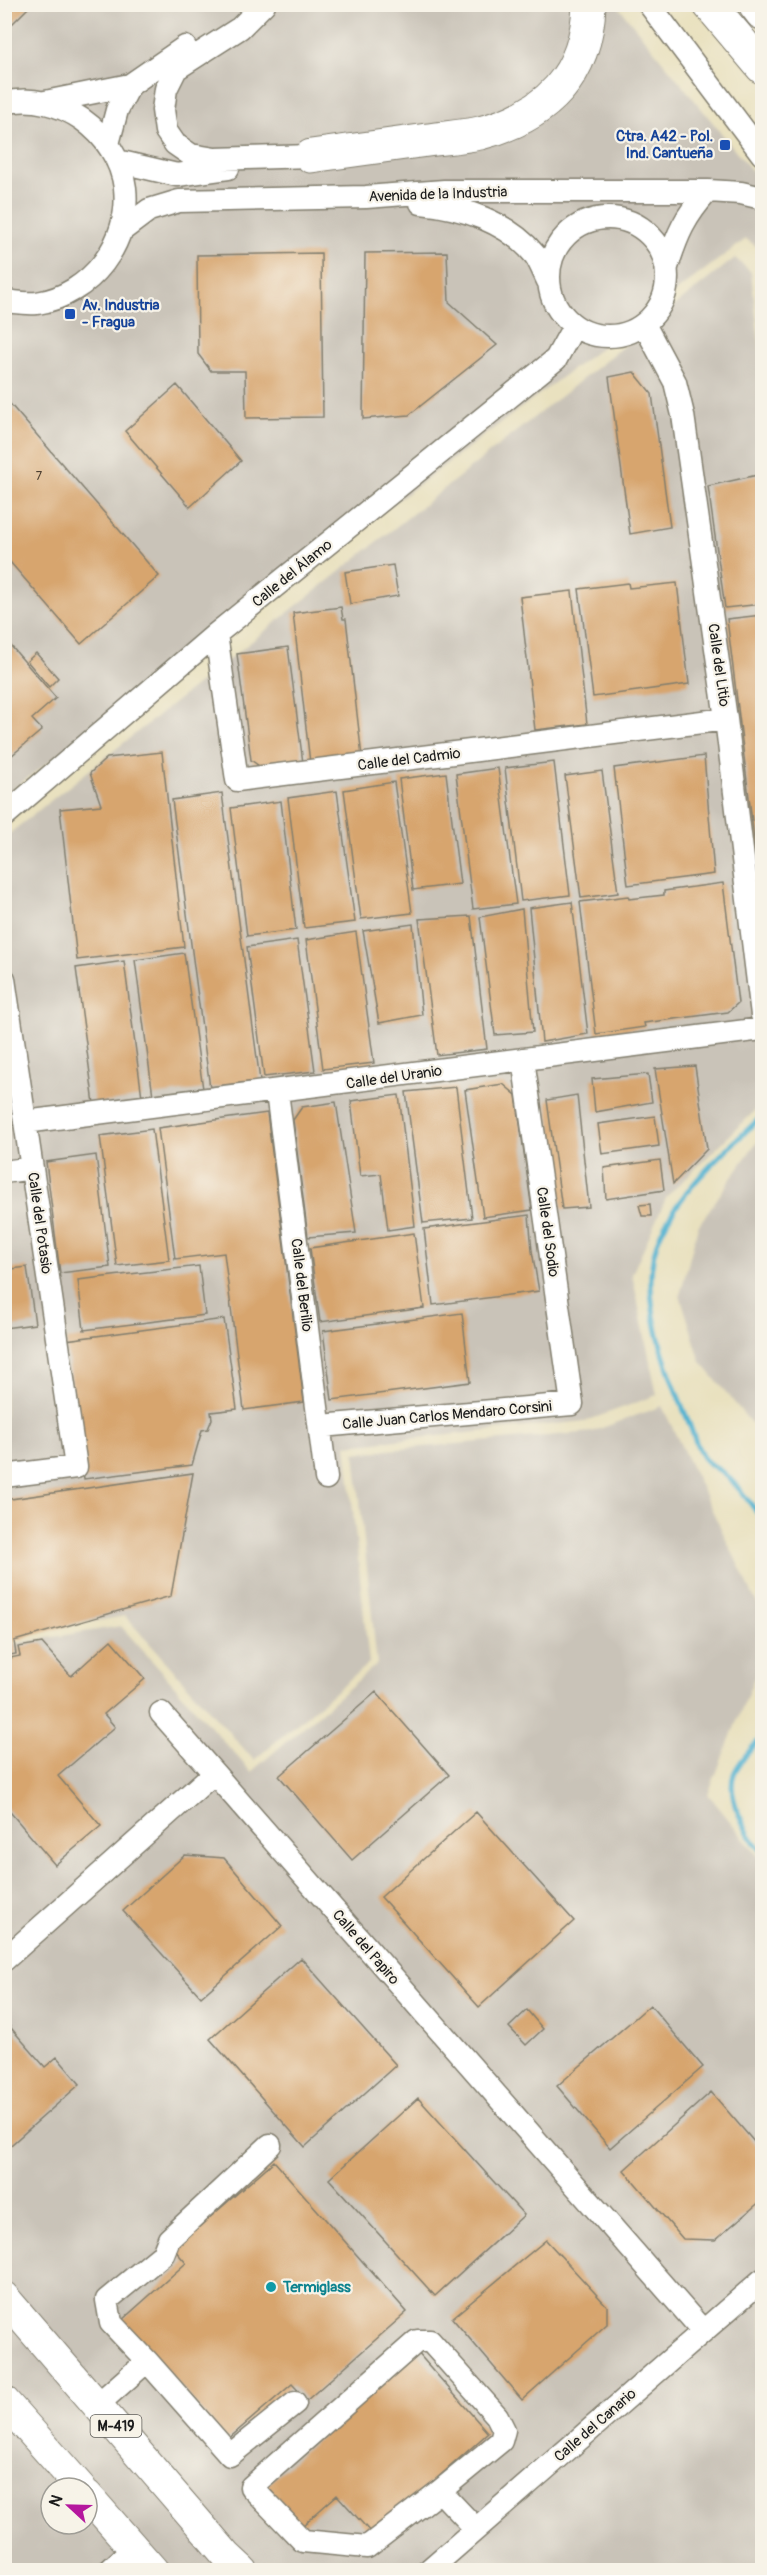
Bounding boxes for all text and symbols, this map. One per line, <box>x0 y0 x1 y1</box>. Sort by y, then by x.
place label: Ctra. A42 - Pol. Ind. Cantueña <box>616 127 713 163</box>
marker: Ctra. A42 - Pol. Ind. Cantueña <box>718 138 732 152</box>
street label: Avenida de la Industria <box>368 183 508 206</box>
place label: Av. Industria - Fragua <box>82 296 160 332</box>
marker: Av. Industria - Fragua <box>63 307 77 321</box>
house number: 7 <box>36 469 43 484</box>
street label: Calle del Álamo <box>248 535 336 612</box>
street label: Calle del Litio <box>703 622 734 708</box>
street label: Calle del Cadmio <box>357 744 462 775</box>
street label: Calle del Uranio <box>345 1061 443 1094</box>
street label: Calle del Potasio <box>23 1171 56 1275</box>
street label: Calle del Sodio <box>532 1186 563 1278</box>
street label: Calle del Berilio <box>286 1237 317 1333</box>
street label: Calle Juan Carlos Mendaro Corsini <box>341 1397 553 1434</box>
street label: Calle del Papiro <box>328 1906 403 1989</box>
place label: Termiglass <box>282 2278 351 2297</box>
marker: Termiglass <box>264 2280 278 2294</box>
street label: Calle del Canario <box>550 2384 640 2466</box>
road number: M-419 <box>90 2415 142 2437</box>
north arrow <box>39 2476 99 2536</box>
text: N <box>45 2492 67 2510</box>

